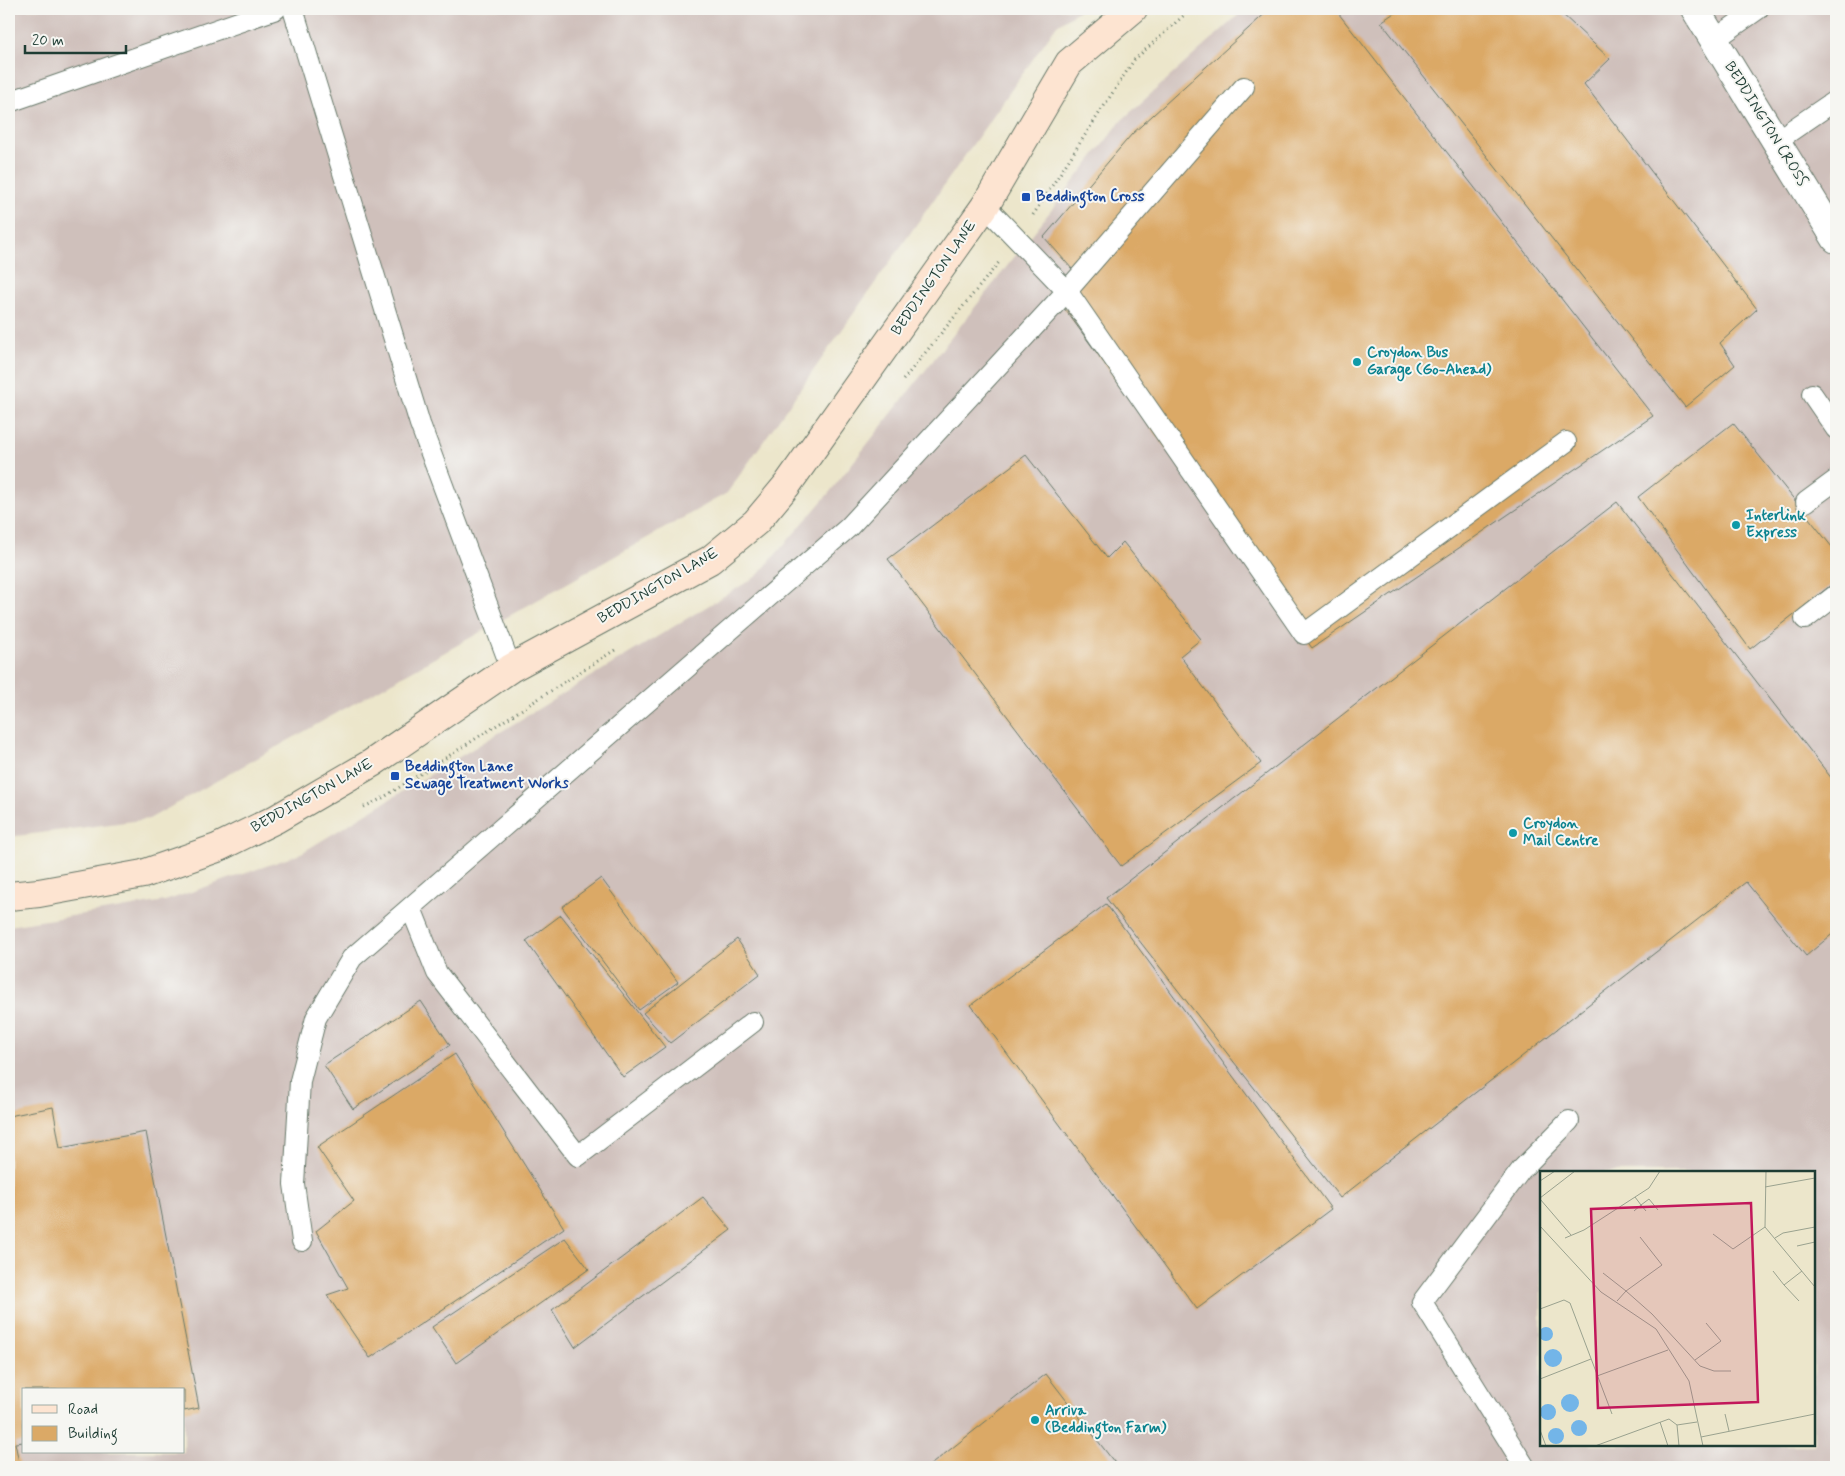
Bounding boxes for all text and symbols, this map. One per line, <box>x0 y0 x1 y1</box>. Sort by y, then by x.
scale bar <box>25 22 126 54</box>
text: 20 m <box>32 31 64 51</box>
street label: BEDDINGTON CROSS <box>1719 58 1813 190</box>
place label: Beddington Cross <box>1036 187 1145 209</box>
marker: Beddington Cross <box>1020 191 1032 203</box>
street label: BEDDINGTON LANE <box>887 216 981 340</box>
place label: Croydon Bus Garage (Go-Ahead) <box>1367 343 1492 382</box>
marker: Croydon Bus Garage (Go-Ahead) <box>1351 356 1363 368</box>
place label: Interlink Express <box>1746 506 1806 543</box>
marker: Interlink Express <box>1730 519 1742 531</box>
street label: BEDDINGTON LANE <box>594 543 722 629</box>
street label: BEDDINGTON LANE <box>248 754 377 838</box>
place label: Beddington Lane Sewage Treatment Works <box>405 757 569 796</box>
marker: Beddington Lane Sewage Treatment Works <box>389 770 401 782</box>
place label: Croydon Mail Centre <box>1523 814 1599 851</box>
marker: Croydon Mail Centre <box>1507 827 1519 839</box>
inset map <box>1540 1171 1815 1446</box>
legend <box>22 1388 185 1454</box>
text: Road <box>68 1400 98 1420</box>
place label: Arriva (Beddington Farm) <box>1045 1401 1167 1440</box>
marker: Arriva (Beddington Farm) <box>1029 1414 1041 1426</box>
text: Building <box>68 1424 118 1445</box>

